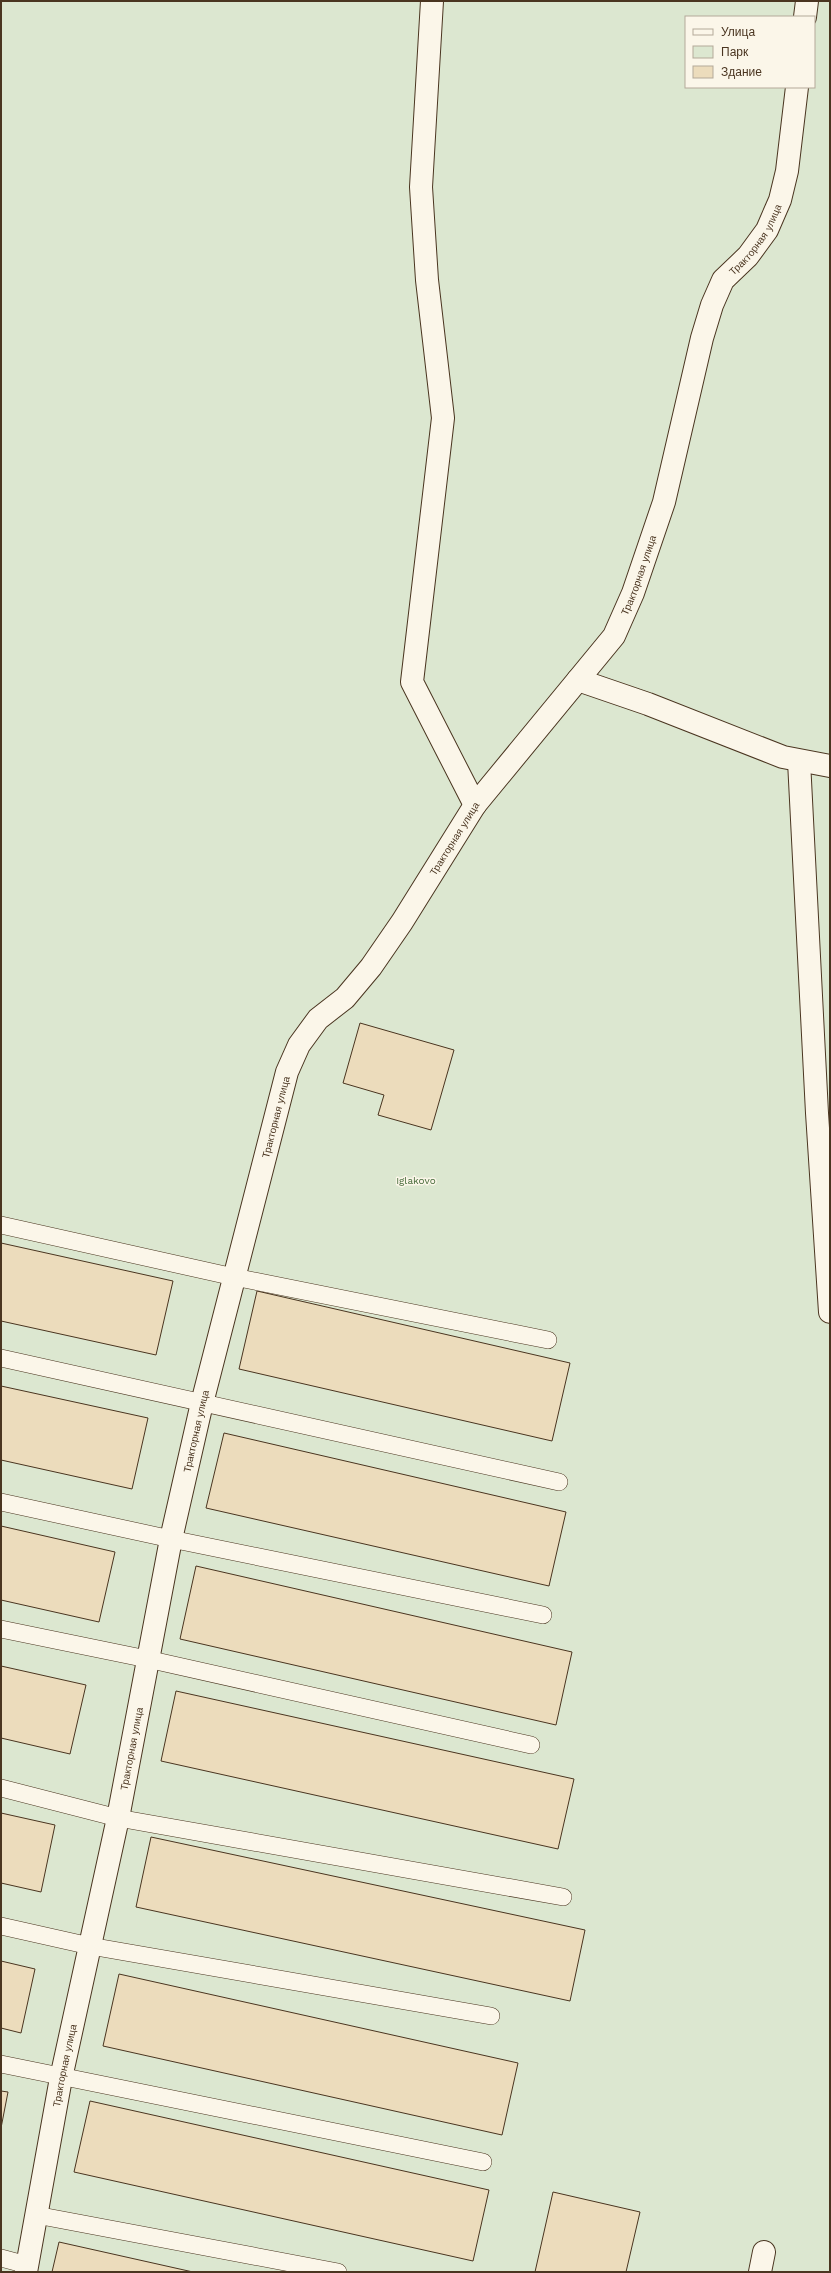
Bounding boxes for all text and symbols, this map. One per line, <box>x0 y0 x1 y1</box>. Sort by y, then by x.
legend <box>685 16 815 88</box>
text: Улица <box>721 25 755 39</box>
text: Парк <box>721 45 749 59</box>
text: Здание <box>721 65 762 79</box>
street label: Тракторная улица <box>727 202 784 277</box>
street label: Тракторная улица <box>619 533 658 617</box>
street label: Тракторная улица <box>428 800 482 877</box>
street label: Тракторная улица <box>260 1075 292 1159</box>
park label: Iglakovo <box>396 1175 436 1186</box>
street label: Тракторная улица <box>181 1388 211 1473</box>
street label: Тракторная улица <box>118 1706 145 1791</box>
street label: Тракторная улица <box>51 2023 79 2108</box>

